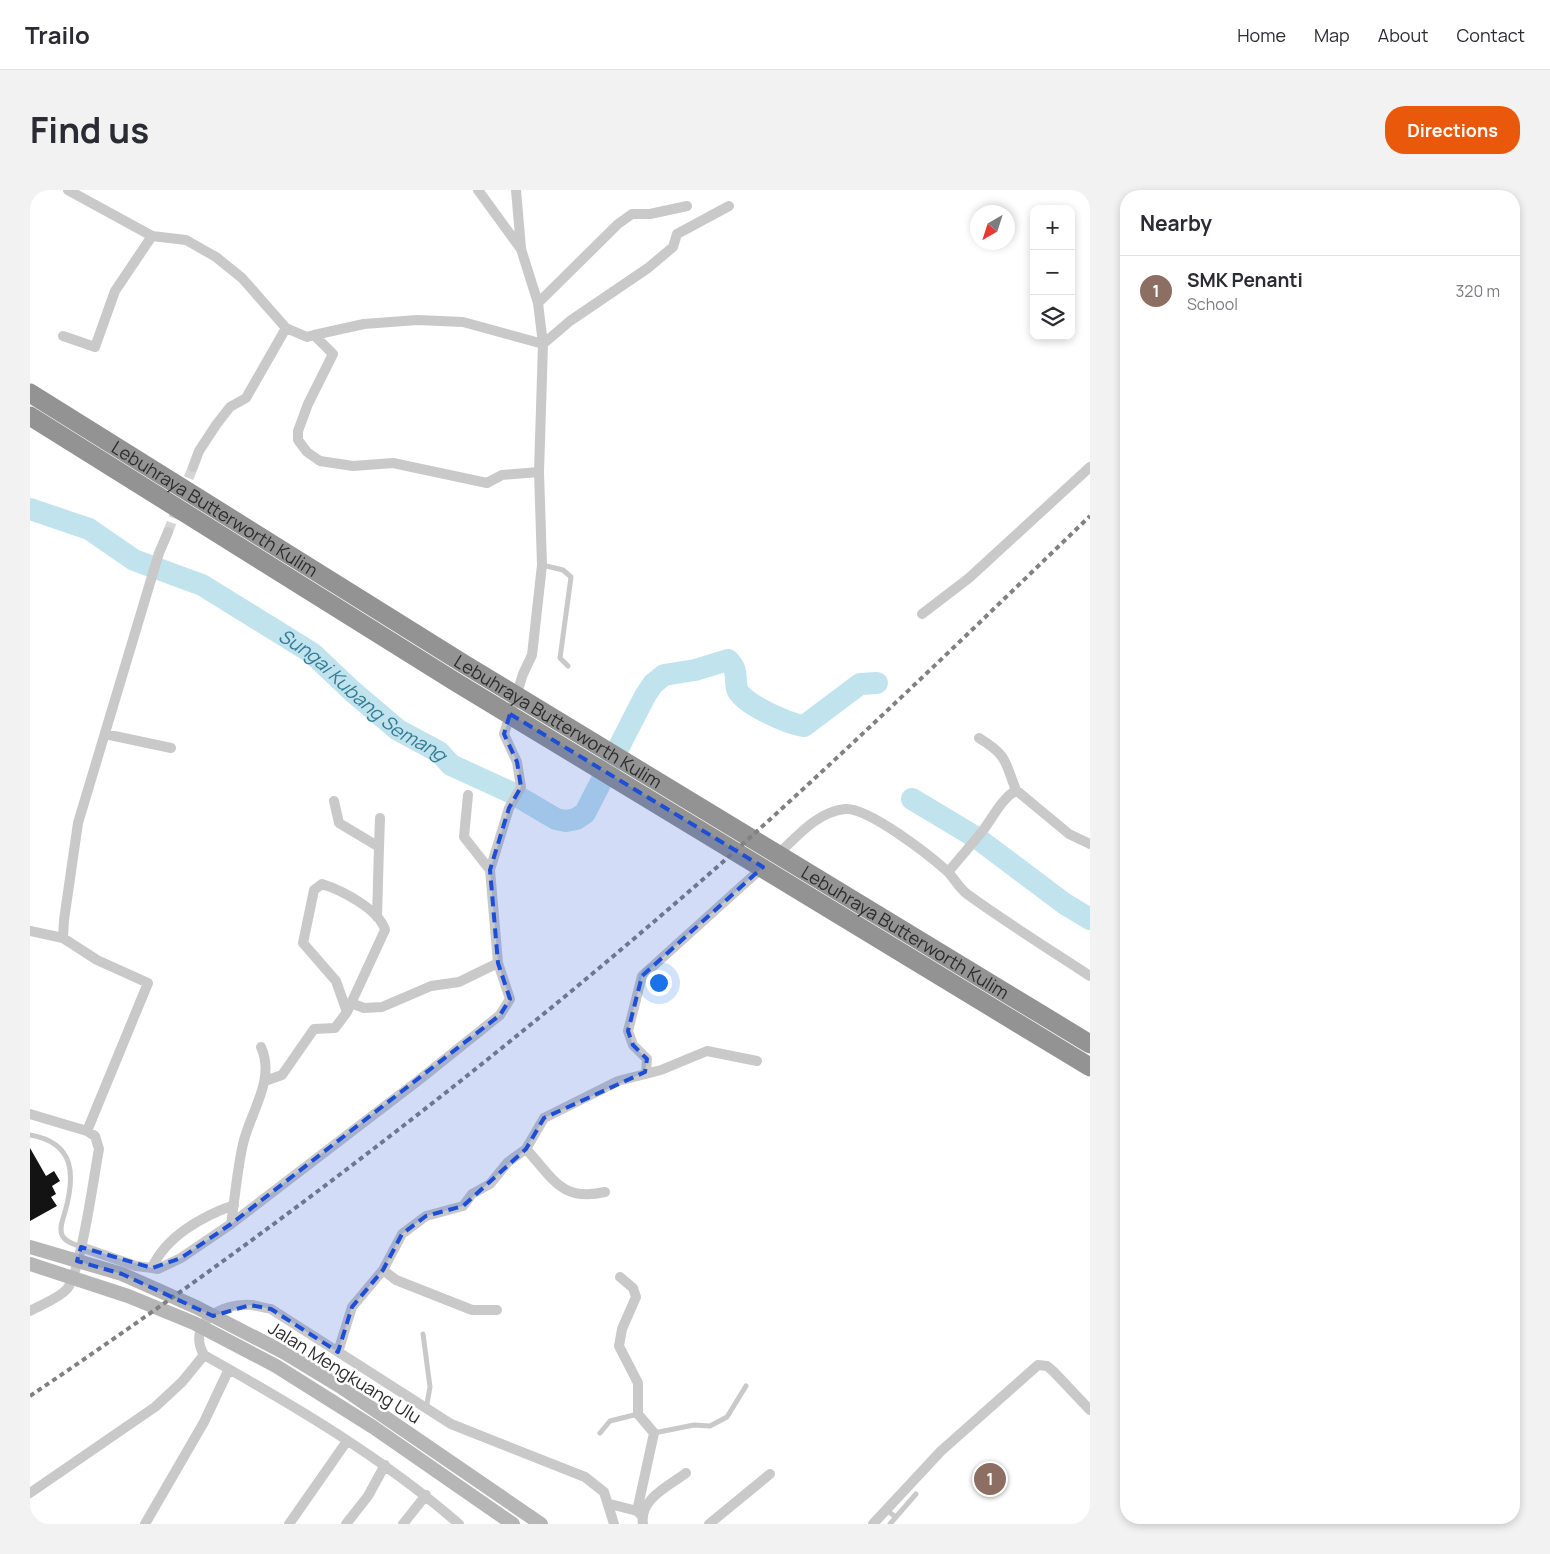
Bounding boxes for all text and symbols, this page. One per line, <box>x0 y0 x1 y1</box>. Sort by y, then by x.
text: Trailo <box>25 18 90 51</box>
text: Home <box>1237 23 1286 47</box>
text: Map <box>1314 23 1350 47</box>
text: About <box>1378 23 1428 47</box>
text: Contact <box>1456 23 1525 47</box>
text: Find us <box>30 106 149 154</box>
button: Directions <box>1385 106 1520 154</box>
north arrow <box>970 205 1015 250</box>
map controls <box>1030 205 1075 340</box>
button: + <box>1030 205 1075 250</box>
text: Nearby <box>1140 209 1212 237</box>
button: − <box>1030 250 1075 295</box>
text: SMK Penanti <box>1187 267 1303 293</box>
text: 1 <box>1152 280 1160 302</box>
text: 320 m <box>1456 280 1500 302</box>
text: School <box>1187 293 1238 315</box>
button: layers <box>1030 295 1075 340</box>
street label: Lebuhraya Butterworth Kulim <box>107 435 323 582</box>
water label: Sungai Kubang Semang <box>274 623 455 768</box>
street label: Lebuhraya Butterworth Kulim <box>450 649 667 793</box>
street label: Lebuhraya Butterworth Kulim <box>797 860 1014 1004</box>
your location <box>646 970 672 996</box>
street label: Jalan Mengkuang Ulu <box>264 1315 426 1429</box>
pin: 1 <box>974 1460 1006 1498</box>

